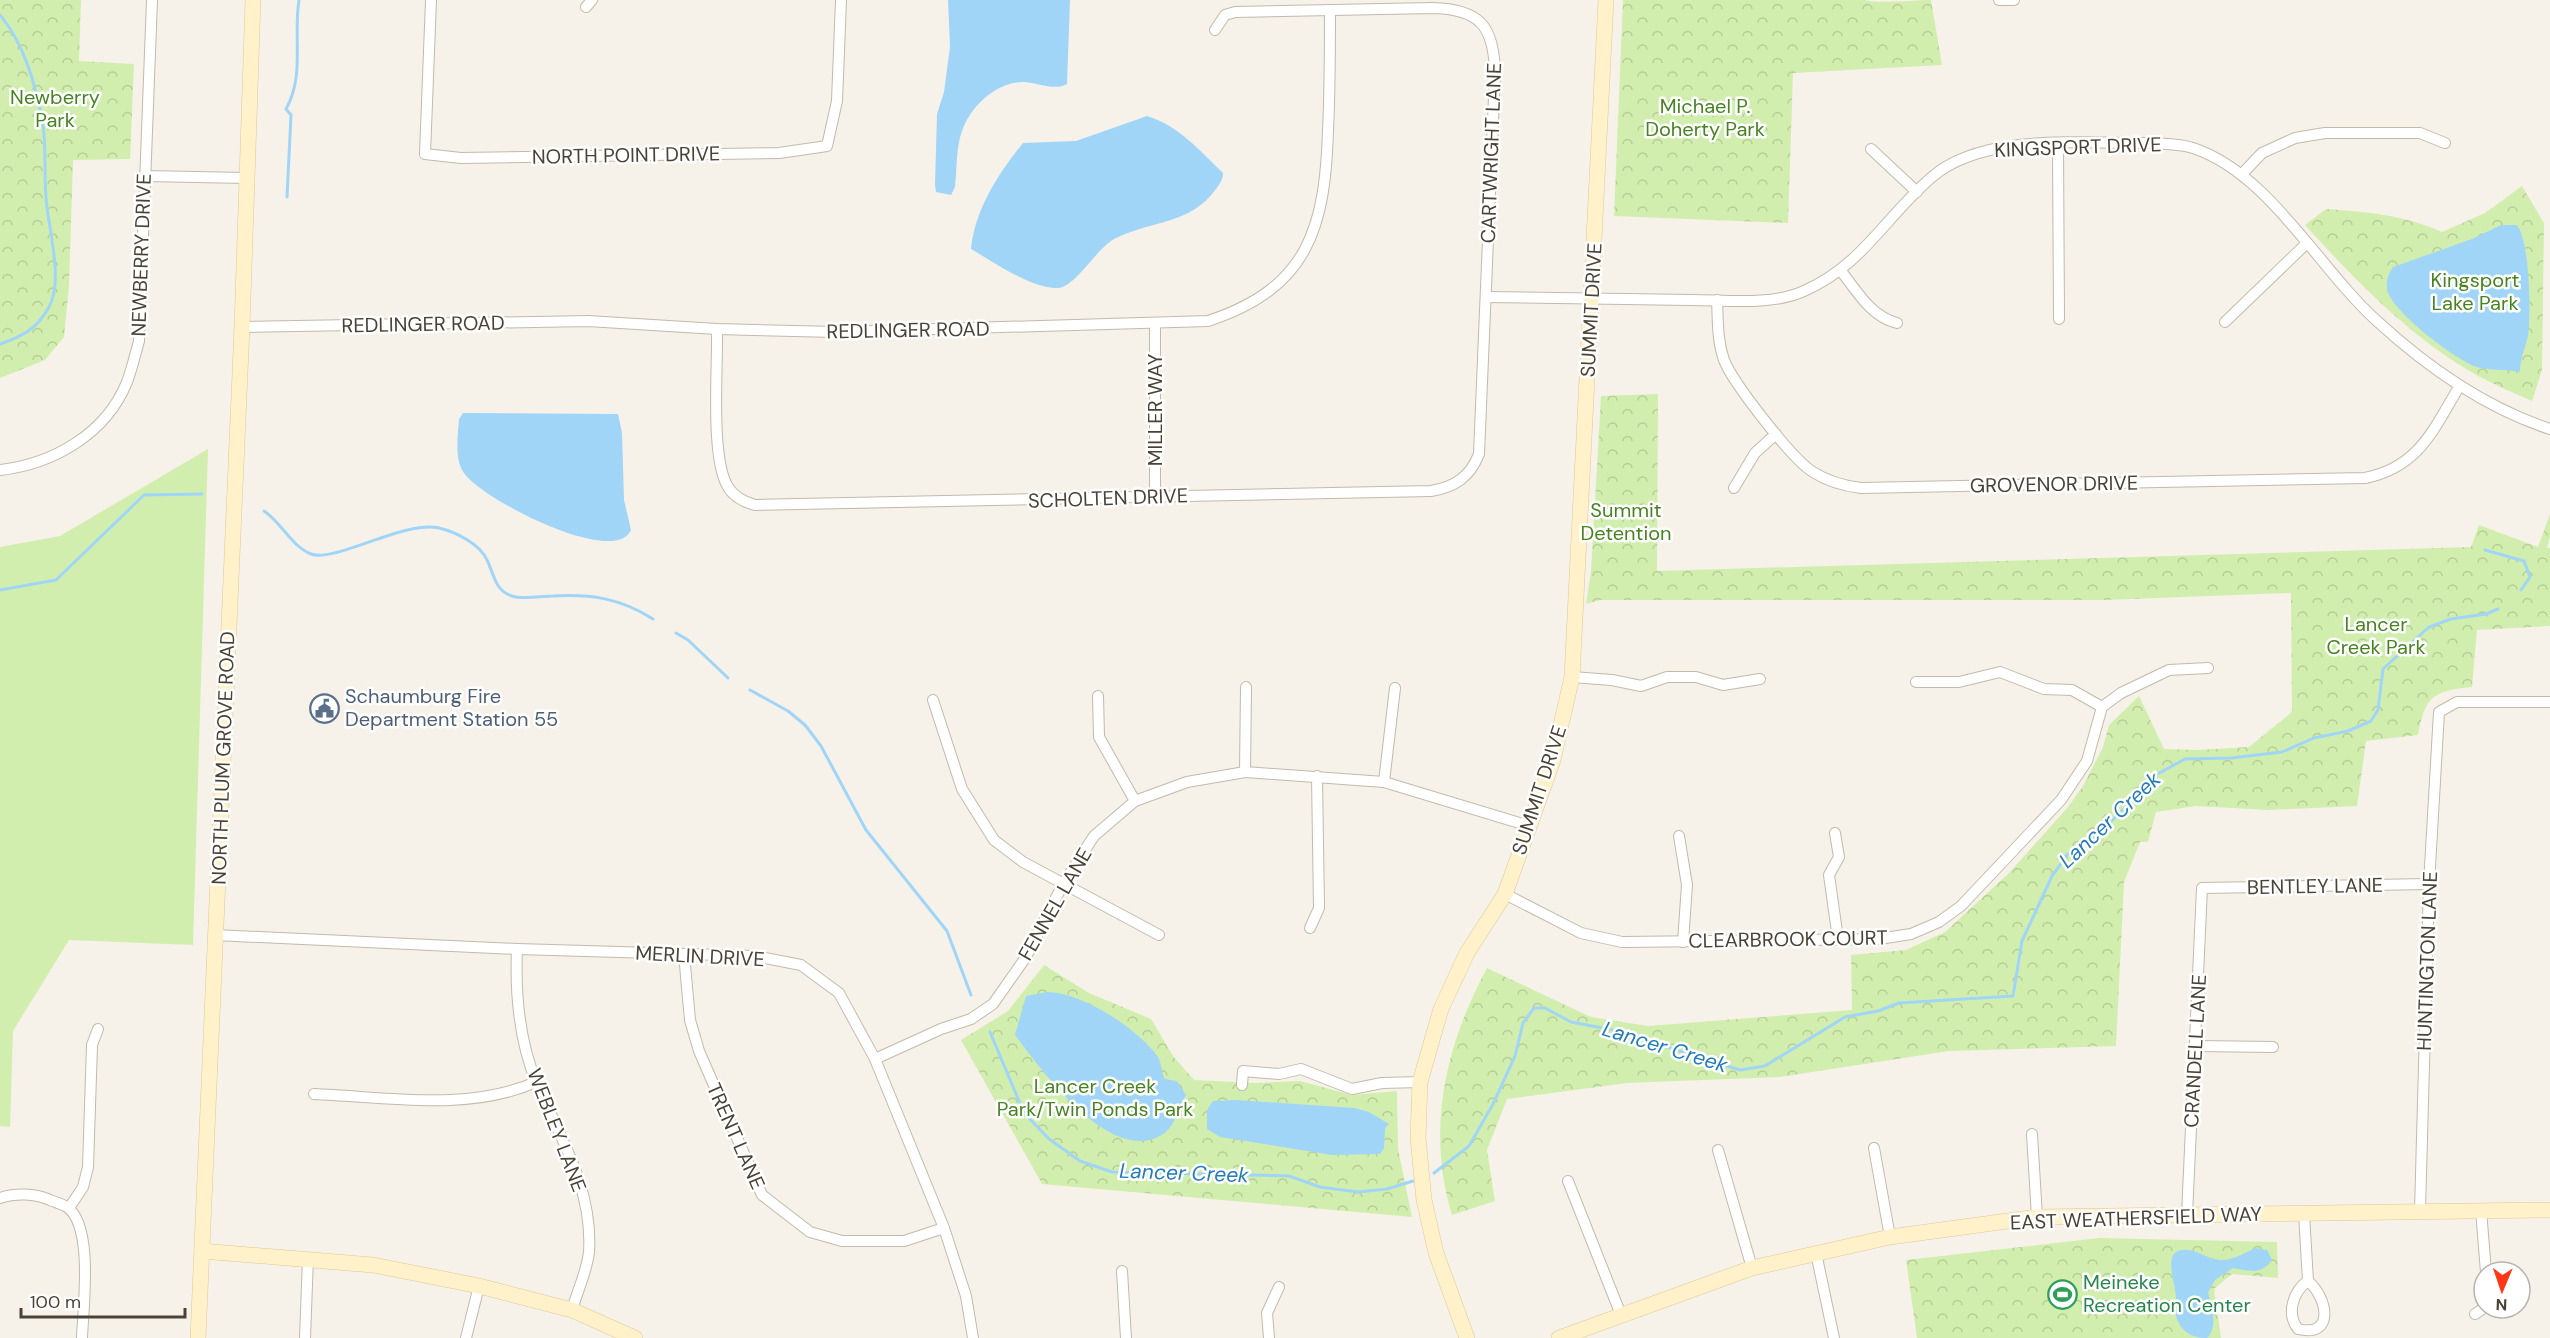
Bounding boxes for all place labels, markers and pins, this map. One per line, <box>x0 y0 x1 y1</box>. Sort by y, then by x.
place label: Schaumburg Fire Department Station 55 <box>345 683 558 732</box>
public building icon: Schaumburg Fire Department Station 55 <box>308 692 340 724</box>
place label: Meineke Recreation Center <box>2083 1269 2251 1318</box>
sports icon: Meineke Recreation Center <box>2046 1278 2078 1310</box>

